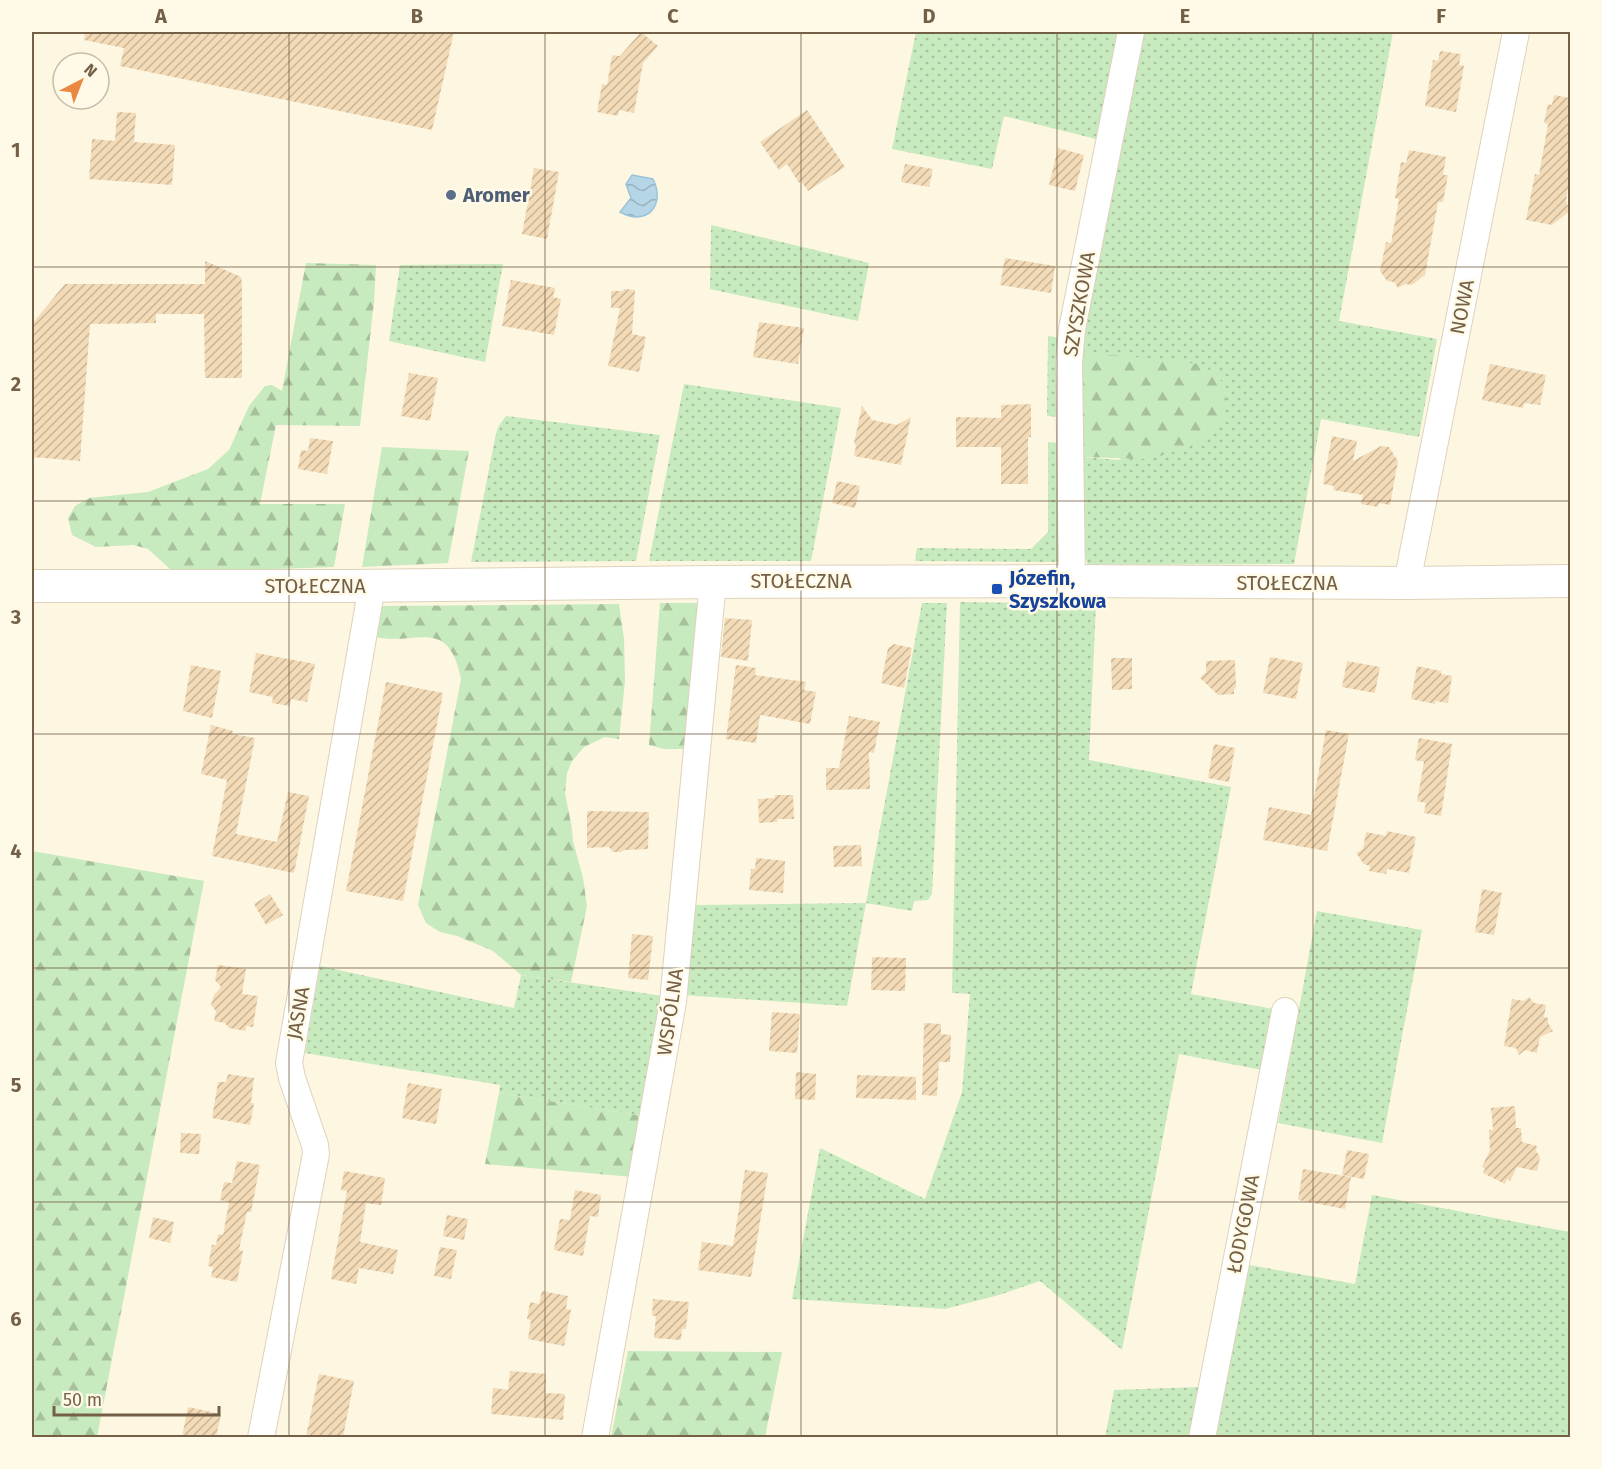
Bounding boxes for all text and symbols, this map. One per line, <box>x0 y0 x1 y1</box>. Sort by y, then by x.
text: A <box>154 4 168 28</box>
text: B <box>411 4 423 28</box>
text: C <box>667 4 679 28</box>
text: D <box>922 4 936 28</box>
text: E <box>1180 4 1190 28</box>
text: F <box>1436 4 1446 28</box>
north arrow <box>51 51 111 111</box>
text: N <box>80 60 101 81</box>
text: 1 <box>11 138 21 162</box>
place label: Aromer <box>462 183 531 207</box>
marker: Aromer <box>444 188 458 202</box>
street label: SZYSZKOWA <box>1058 249 1100 358</box>
street label: NOWA <box>1445 277 1479 337</box>
text: 2 <box>11 372 21 396</box>
place label: Józefin, Szyszkowa <box>1008 566 1107 613</box>
street label: STOŁECZNA <box>750 569 852 593</box>
street label: STOŁECZNA <box>1236 571 1338 595</box>
street label: STOŁECZNA <box>264 574 366 598</box>
marker: Józefin, Szyszkowa <box>990 582 1004 596</box>
text: 3 <box>10 605 21 629</box>
text: 4 <box>10 839 22 863</box>
street label: WSPÓLNA <box>652 966 688 1057</box>
street label: JASNA <box>282 984 315 1041</box>
text: 5 <box>11 1073 22 1097</box>
street label: ŁODYGOWA <box>1222 1172 1264 1276</box>
text: 6 <box>10 1307 22 1331</box>
scale bar <box>54 1379 219 1417</box>
text: 50 m <box>63 1389 102 1411</box>

